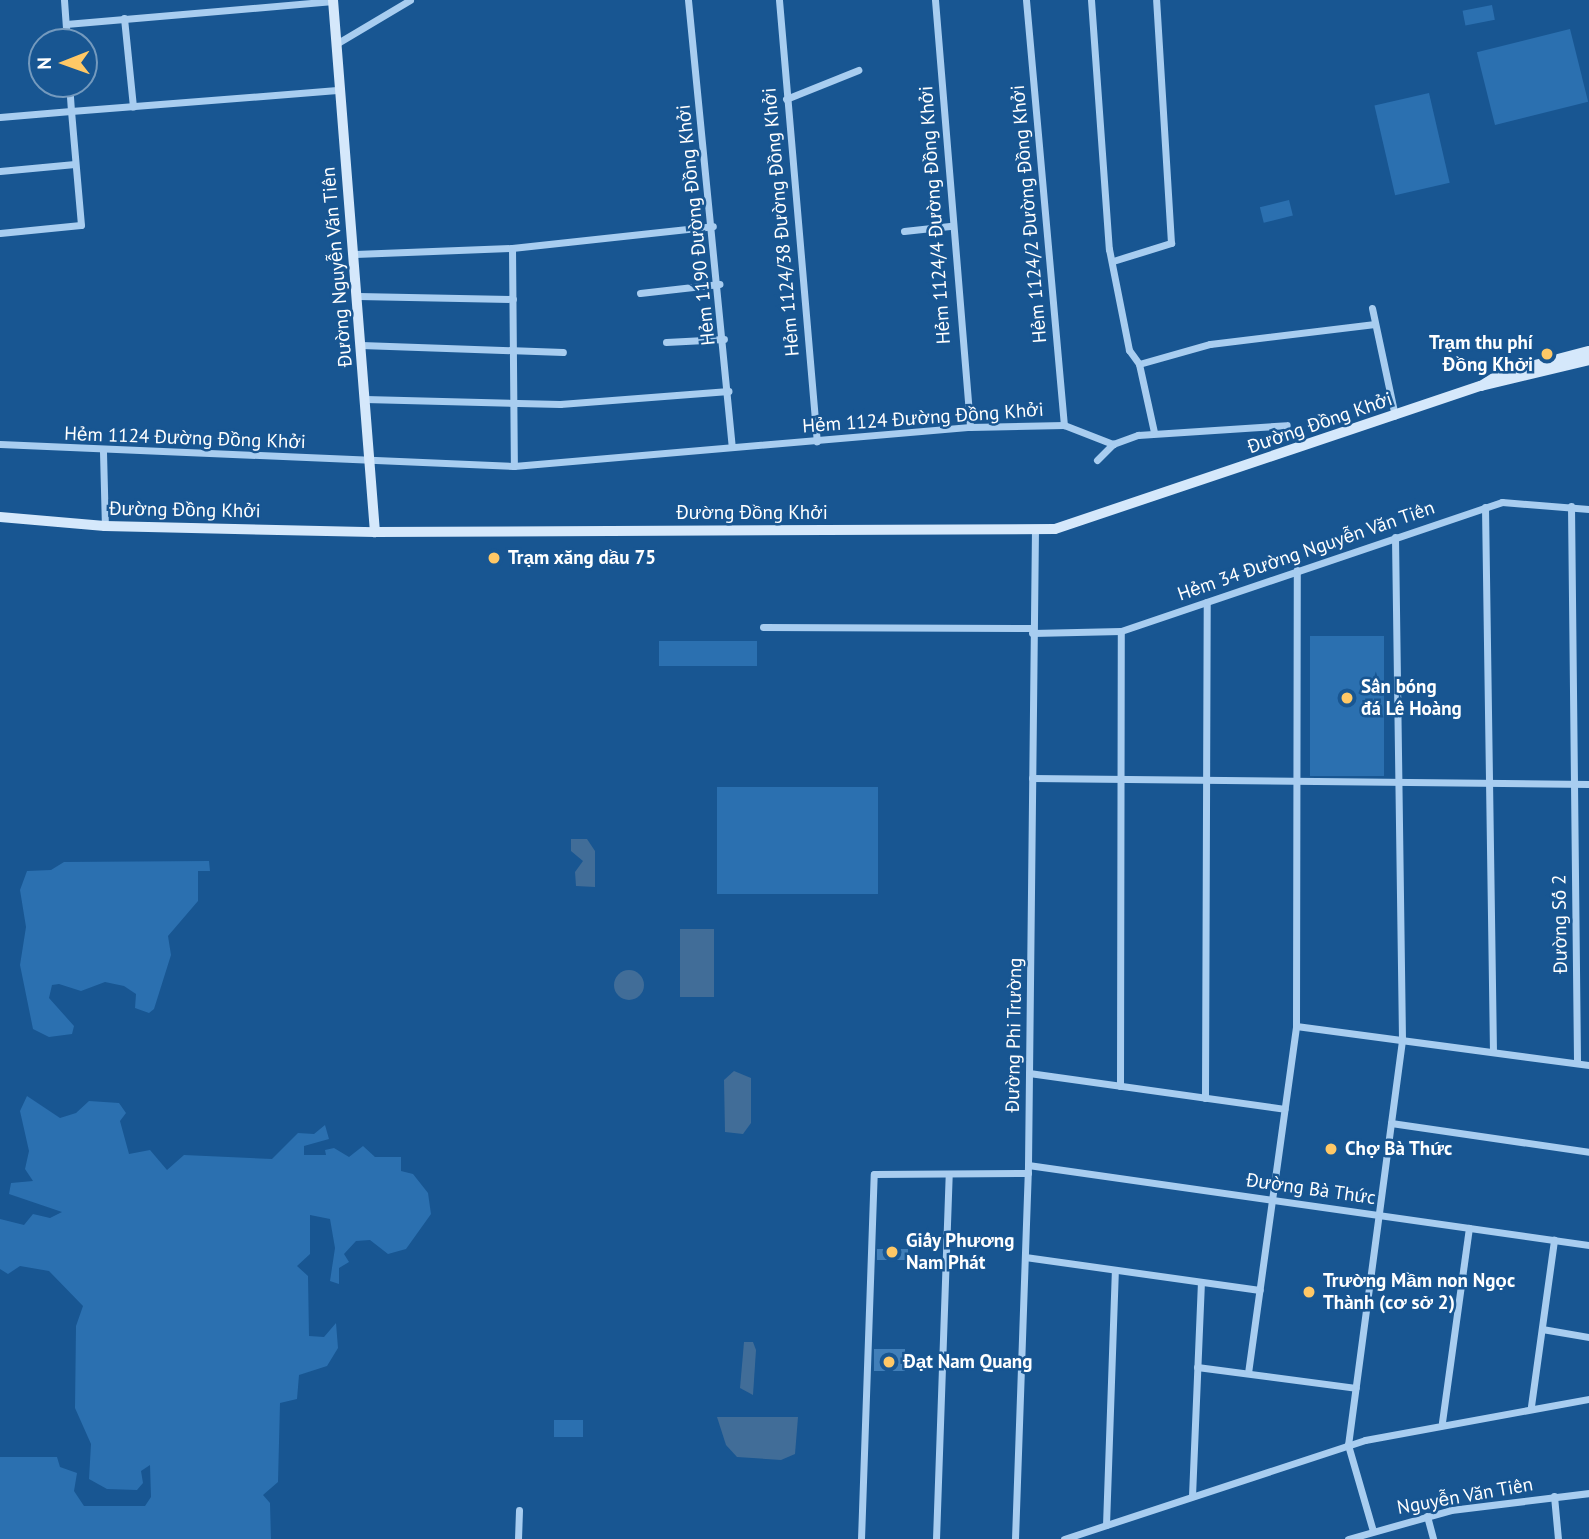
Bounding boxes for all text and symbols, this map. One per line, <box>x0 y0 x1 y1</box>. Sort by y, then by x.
north arrow <box>28 28 98 98</box>
text: N <box>32 57 56 70</box>
street label: Hẻm 1124/2 Đường Đồng Khởi <box>1006 84 1052 344</box>
street label: Hẻm 1124/4 Đường Đồng Khởi <box>915 85 955 345</box>
street label: Hẻm 1124/38 Đường Đồng Khởi <box>758 87 804 357</box>
street label: Hẻm 1190 Đường Đồng Khởi <box>672 103 720 347</box>
street label: Đường Nguyễn Văn Tiên <box>317 165 357 369</box>
place label: Trạm thu phí Đồng Khởi <box>1429 332 1533 376</box>
marker: Trạm thu phí Đồng Khởi <box>1539 346 1555 362</box>
street label: Đường Đồng Khởi <box>1245 388 1395 458</box>
street label: Hẻm 1124 Đường Đồng Khởi <box>802 398 1044 438</box>
street label: Hẻm 1124 Đường Đồng Khởi <box>64 422 306 454</box>
street label: Hẻm 34 Đường Nguyễn Văn Tiên <box>1174 496 1438 606</box>
street label: Đường Đồng Khởi <box>109 497 261 523</box>
street label: Đường Đồng Khởi <box>676 502 828 524</box>
place label: Trạm xăng dầu 75 <box>508 547 656 569</box>
marker: Trạm xăng dầu 75 <box>486 550 502 566</box>
place label: Sân bóng đá Lê Hoàng <box>1361 676 1462 720</box>
marker: Sân bóng đá Lê Hoàng <box>1339 690 1355 706</box>
street label: Đường Số 2 <box>1548 874 1572 974</box>
street label: Đường Phi Trường <box>1001 957 1027 1113</box>
place label: Chợ Bà Thức <box>1345 1138 1453 1160</box>
marker: Chợ Bà Thức <box>1323 1141 1339 1157</box>
street label: Đường Bà Thức <box>1244 1169 1378 1209</box>
place label: Giấy Phương Nam Phát <box>906 1230 1015 1274</box>
marker: Giấy Phương Nam Phát <box>884 1244 900 1260</box>
place label: Trường Mầm non Ngọc Thành (cơ sở 2) <box>1323 1270 1515 1314</box>
marker: Trường Mầm non Ngọc Thành (cơ sở 2) <box>1301 1284 1317 1300</box>
place label: Đạt Nam Quang <box>903 1351 1033 1373</box>
marker: Đạt Nam Quang <box>881 1354 897 1370</box>
street label: Nguyễn Văn Tiên <box>1395 1473 1535 1519</box>

